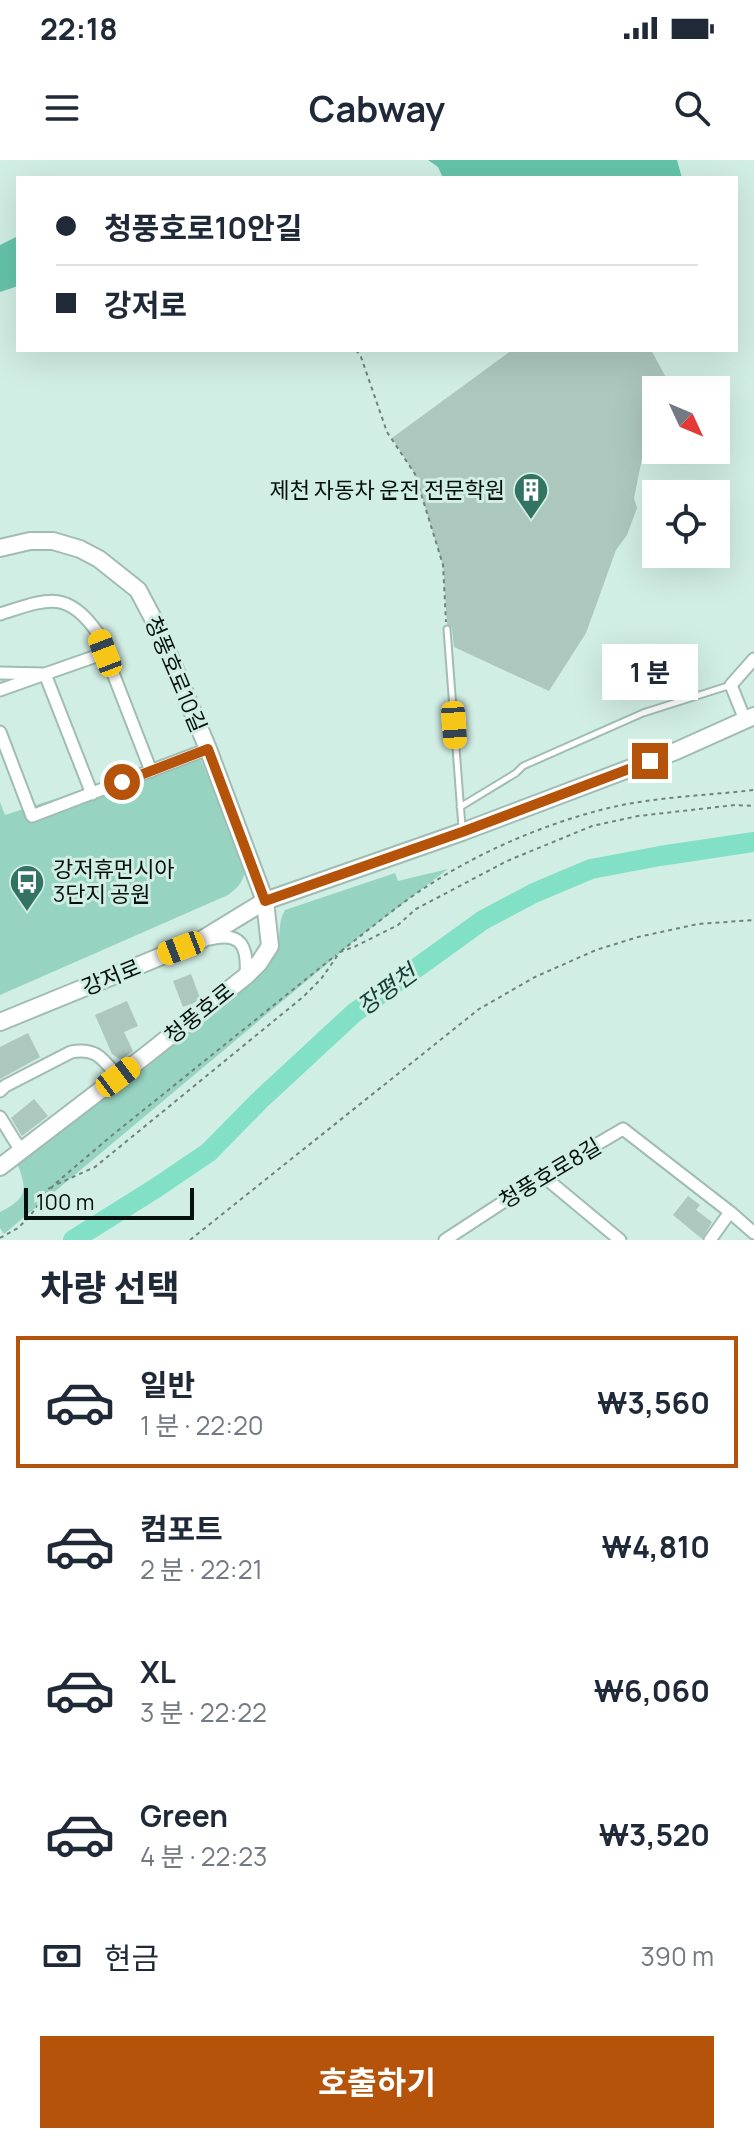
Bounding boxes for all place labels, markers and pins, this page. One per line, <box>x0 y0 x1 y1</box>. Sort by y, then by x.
building icon: 제천 자동차 운전 전문학원 <box>512 471 550 521</box>
place label: 제천 자동차 운전 전문학원 <box>269 475 505 505</box>
place label: 강저휴먼시아 3단지 공원 <box>53 854 174 909</box>
bus stop icon: 강저휴먼시아 3단지 공원 <box>8 863 46 913</box>

